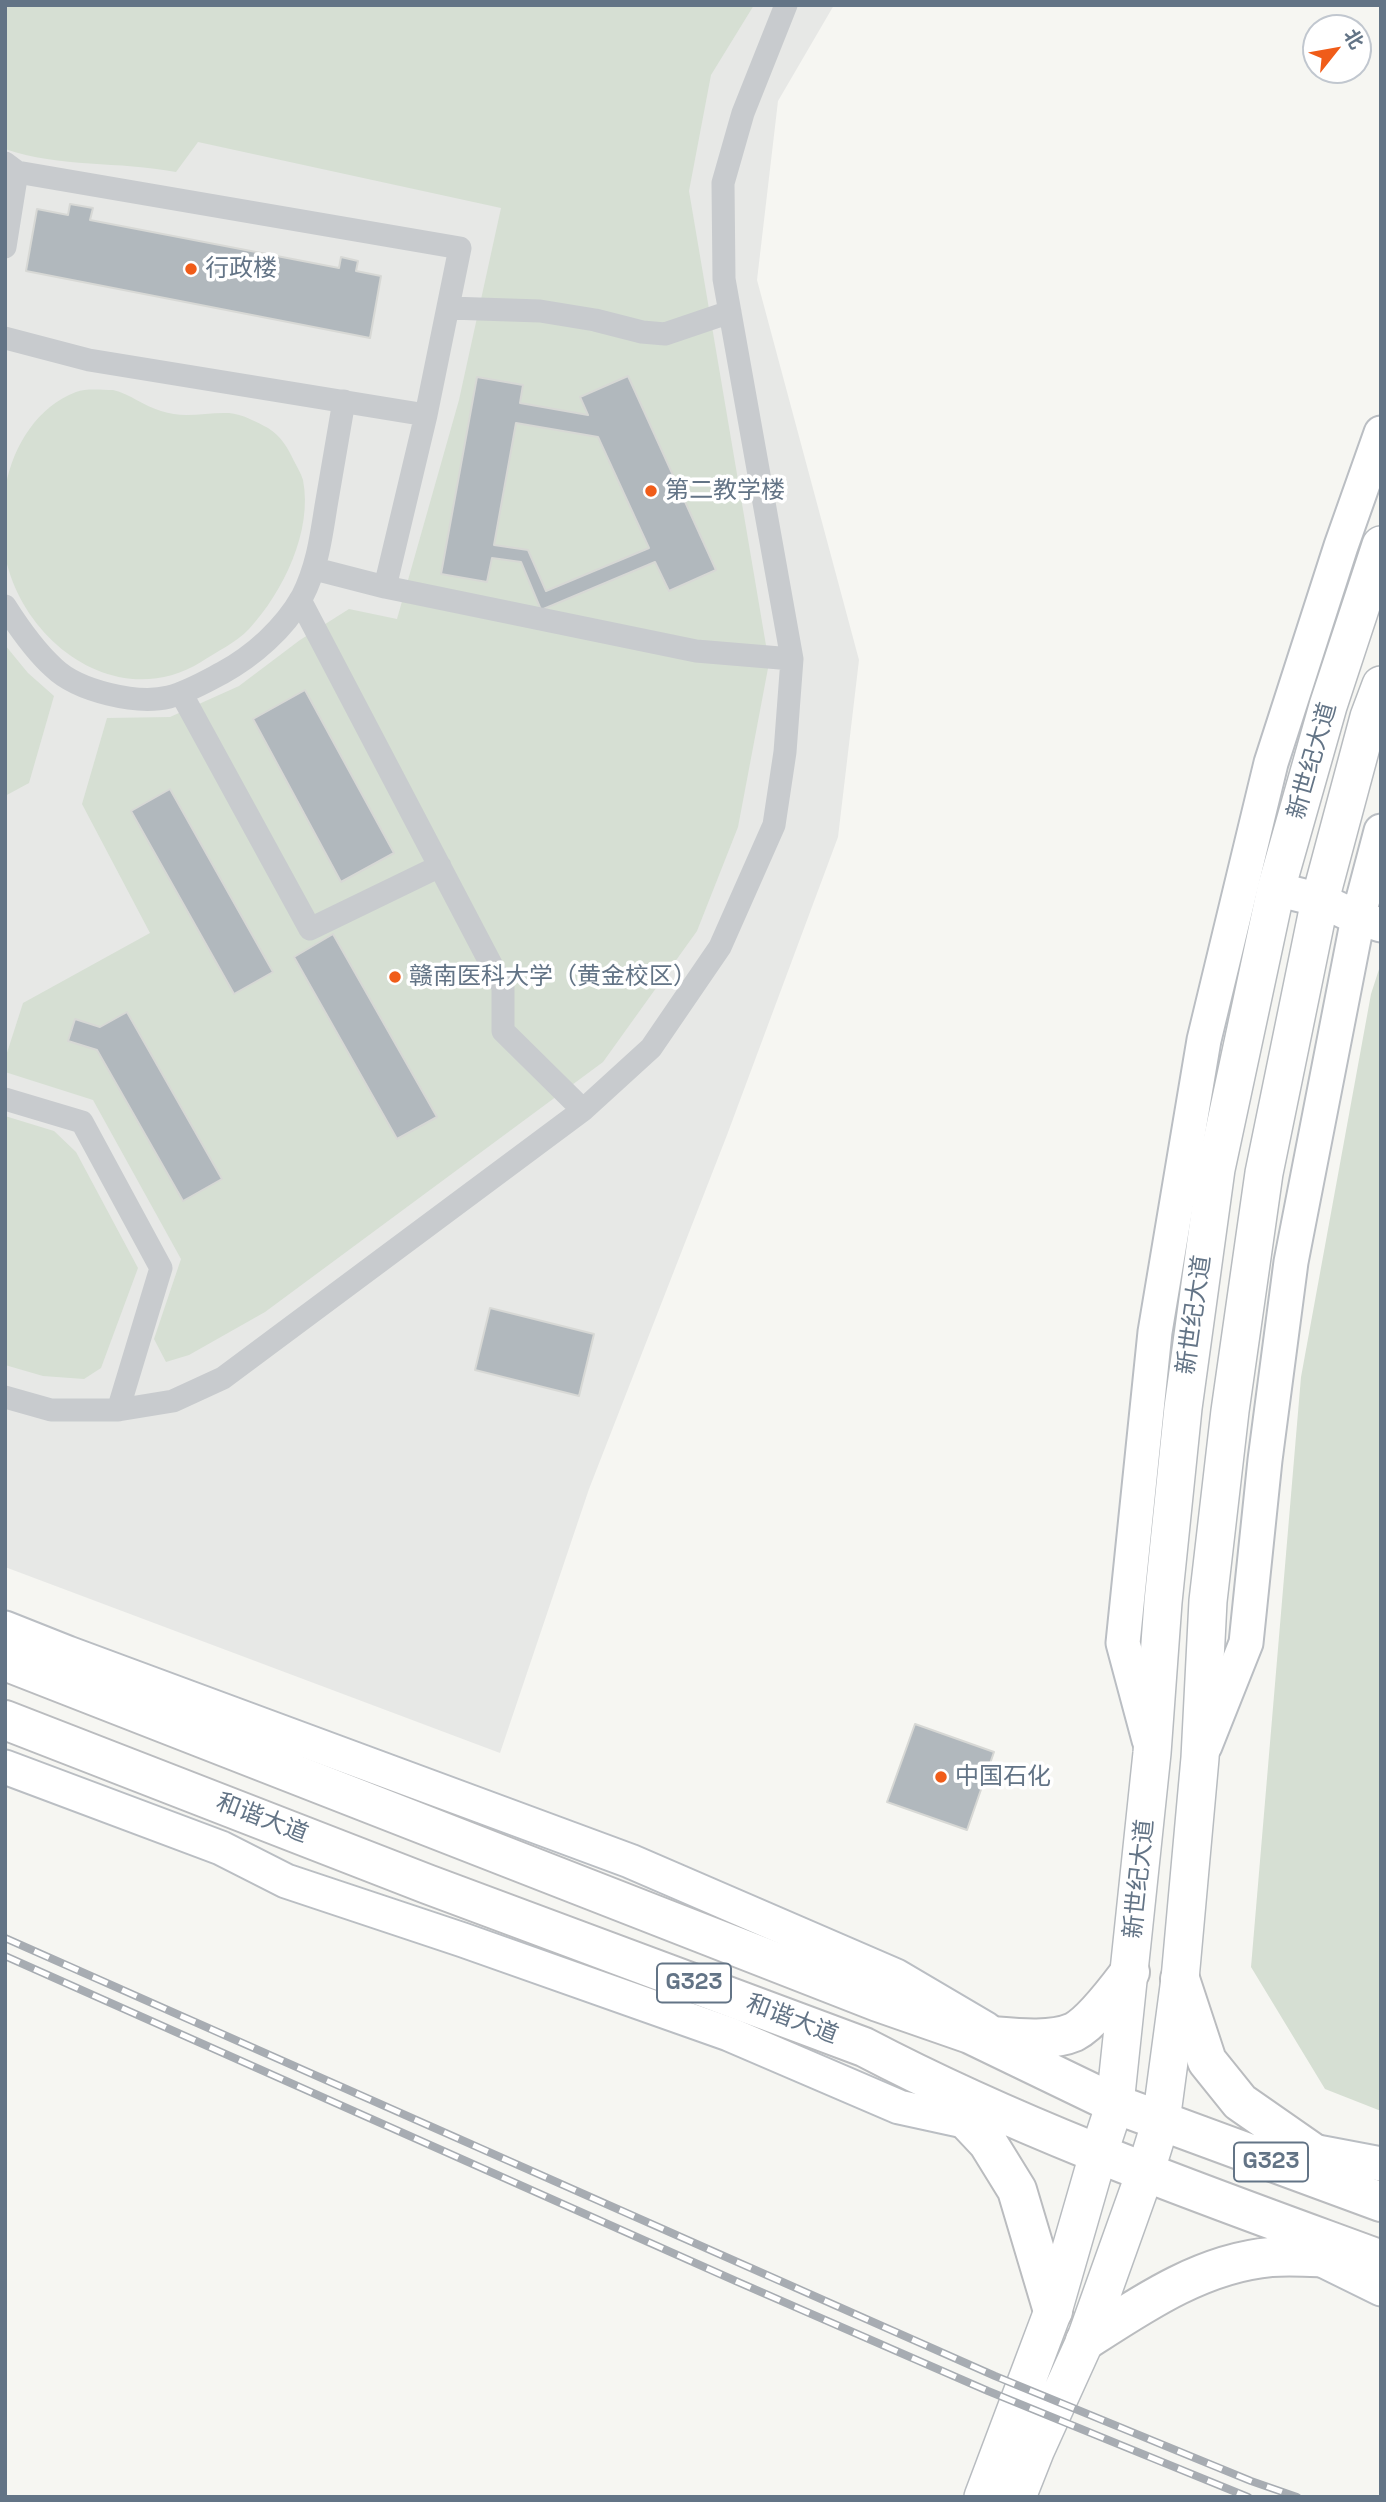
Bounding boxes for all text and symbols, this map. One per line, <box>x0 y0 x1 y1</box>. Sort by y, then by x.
north arrow <box>1302 14 1372 84</box>
text: 北 <box>1338 24 1369 54</box>
place label: 行政楼 <box>205 255 277 283</box>
marker: 行政楼 <box>183 261 199 277</box>
place label: 第二教学楼 <box>665 477 785 505</box>
marker: 第二教学楼 <box>643 483 659 499</box>
street label: 新世纪大道 <box>1283 699 1343 823</box>
place label: 赣南医科大学（黄金校区） <box>409 963 697 991</box>
marker: 赣南医科大学（黄金校区） <box>387 969 403 985</box>
street label: 新世纪大道 <box>1172 1254 1218 1376</box>
place label: 中国石化 <box>955 1763 1051 1791</box>
marker: 中国石化 <box>933 1769 949 1785</box>
street label: 和谐大道 <box>212 1788 312 1850</box>
street label: 新世纪大道 <box>1119 1818 1161 1940</box>
road number: G323 <box>657 1964 731 2002</box>
street label: 和谐大道 <box>742 1989 842 2051</box>
road number: G323 <box>1234 2142 1308 2182</box>

